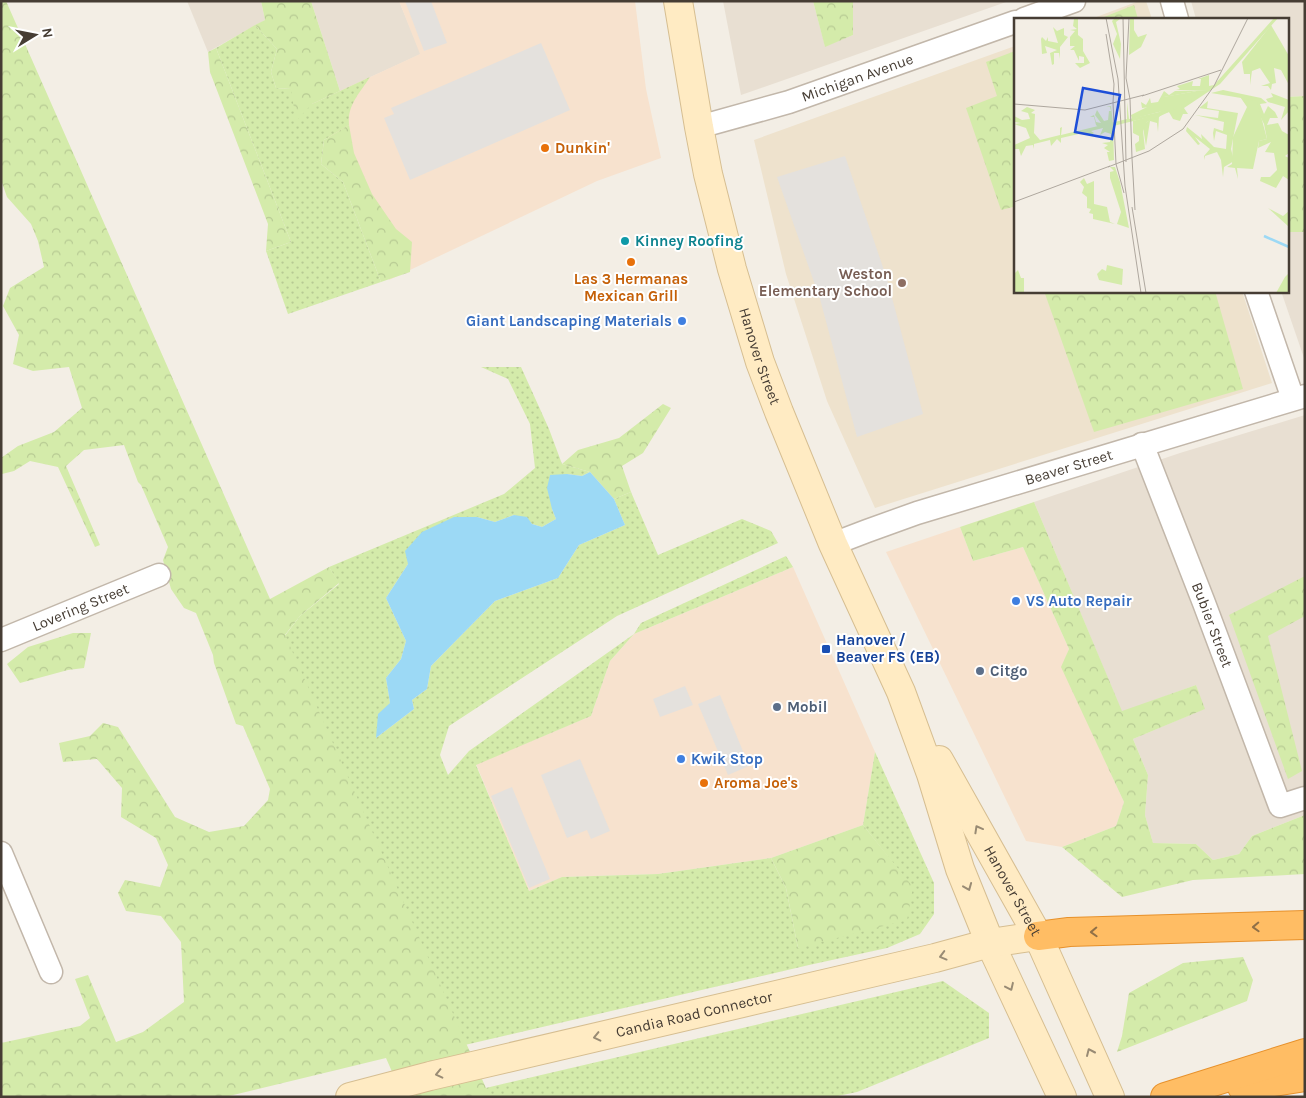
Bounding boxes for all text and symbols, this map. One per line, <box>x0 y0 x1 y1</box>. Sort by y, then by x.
north arrow <box>10 10 60 60</box>
inset map <box>1014 18 1288 292</box>
text: N <box>38 26 57 39</box>
street label: Michigan Avenue <box>799 50 916 106</box>
place label: Dunkin' <box>555 139 610 157</box>
marker: Dunkin' <box>539 142 551 154</box>
place label: Kinney Roofing <box>635 232 743 250</box>
marker: Kinney Roofing <box>619 235 631 247</box>
marker: Las 3 Hermanas Mexican Grill <box>625 256 637 268</box>
place label: Weston Elementary School <box>759 265 892 300</box>
place label: Las 3 Hermanas Mexican Grill <box>574 270 688 305</box>
marker: Weston Elementary School <box>896 277 908 289</box>
street label: Hanover Street <box>735 306 784 407</box>
place label: Giant Landscaping Materials <box>466 312 672 330</box>
marker: Giant Landscaping Materials <box>676 315 688 327</box>
street label: Beaver Street <box>1023 445 1115 489</box>
street label: Lovering Street <box>30 579 132 635</box>
street label: Bubier Street <box>1188 580 1236 670</box>
place label: VS Auto Repair <box>1026 592 1132 610</box>
marker: VS Auto Repair <box>1010 595 1022 607</box>
place label: Hanover / Beaver FS (EB) <box>836 631 940 666</box>
marker: Hanover / Beaver FS (EB) <box>820 643 832 655</box>
place label: Citgo <box>990 662 1028 680</box>
marker: Citgo <box>974 665 986 677</box>
place label: Mobil <box>787 698 827 716</box>
marker: Mobil <box>771 701 783 713</box>
place label: Kwik Stop <box>691 750 763 768</box>
marker: Kwik Stop <box>675 753 687 765</box>
place label: Aroma Joe's <box>714 774 798 792</box>
marker: Aroma Joe's <box>698 777 710 789</box>
one-way arrow <box>974 826 984 835</box>
street label: Hanover Street <box>980 842 1045 939</box>
one-way arrow <box>961 882 972 891</box>
one-way arrow <box>1252 922 1260 932</box>
one-way arrow <box>1089 926 1097 937</box>
one-way arrow <box>938 950 947 961</box>
one-way arrow <box>1004 982 1015 991</box>
street label: Candia Road Connector <box>614 987 775 1041</box>
one-way arrow <box>593 1031 602 1042</box>
one-way arrow <box>1086 1048 1097 1057</box>
one-way arrow <box>434 1068 443 1079</box>

